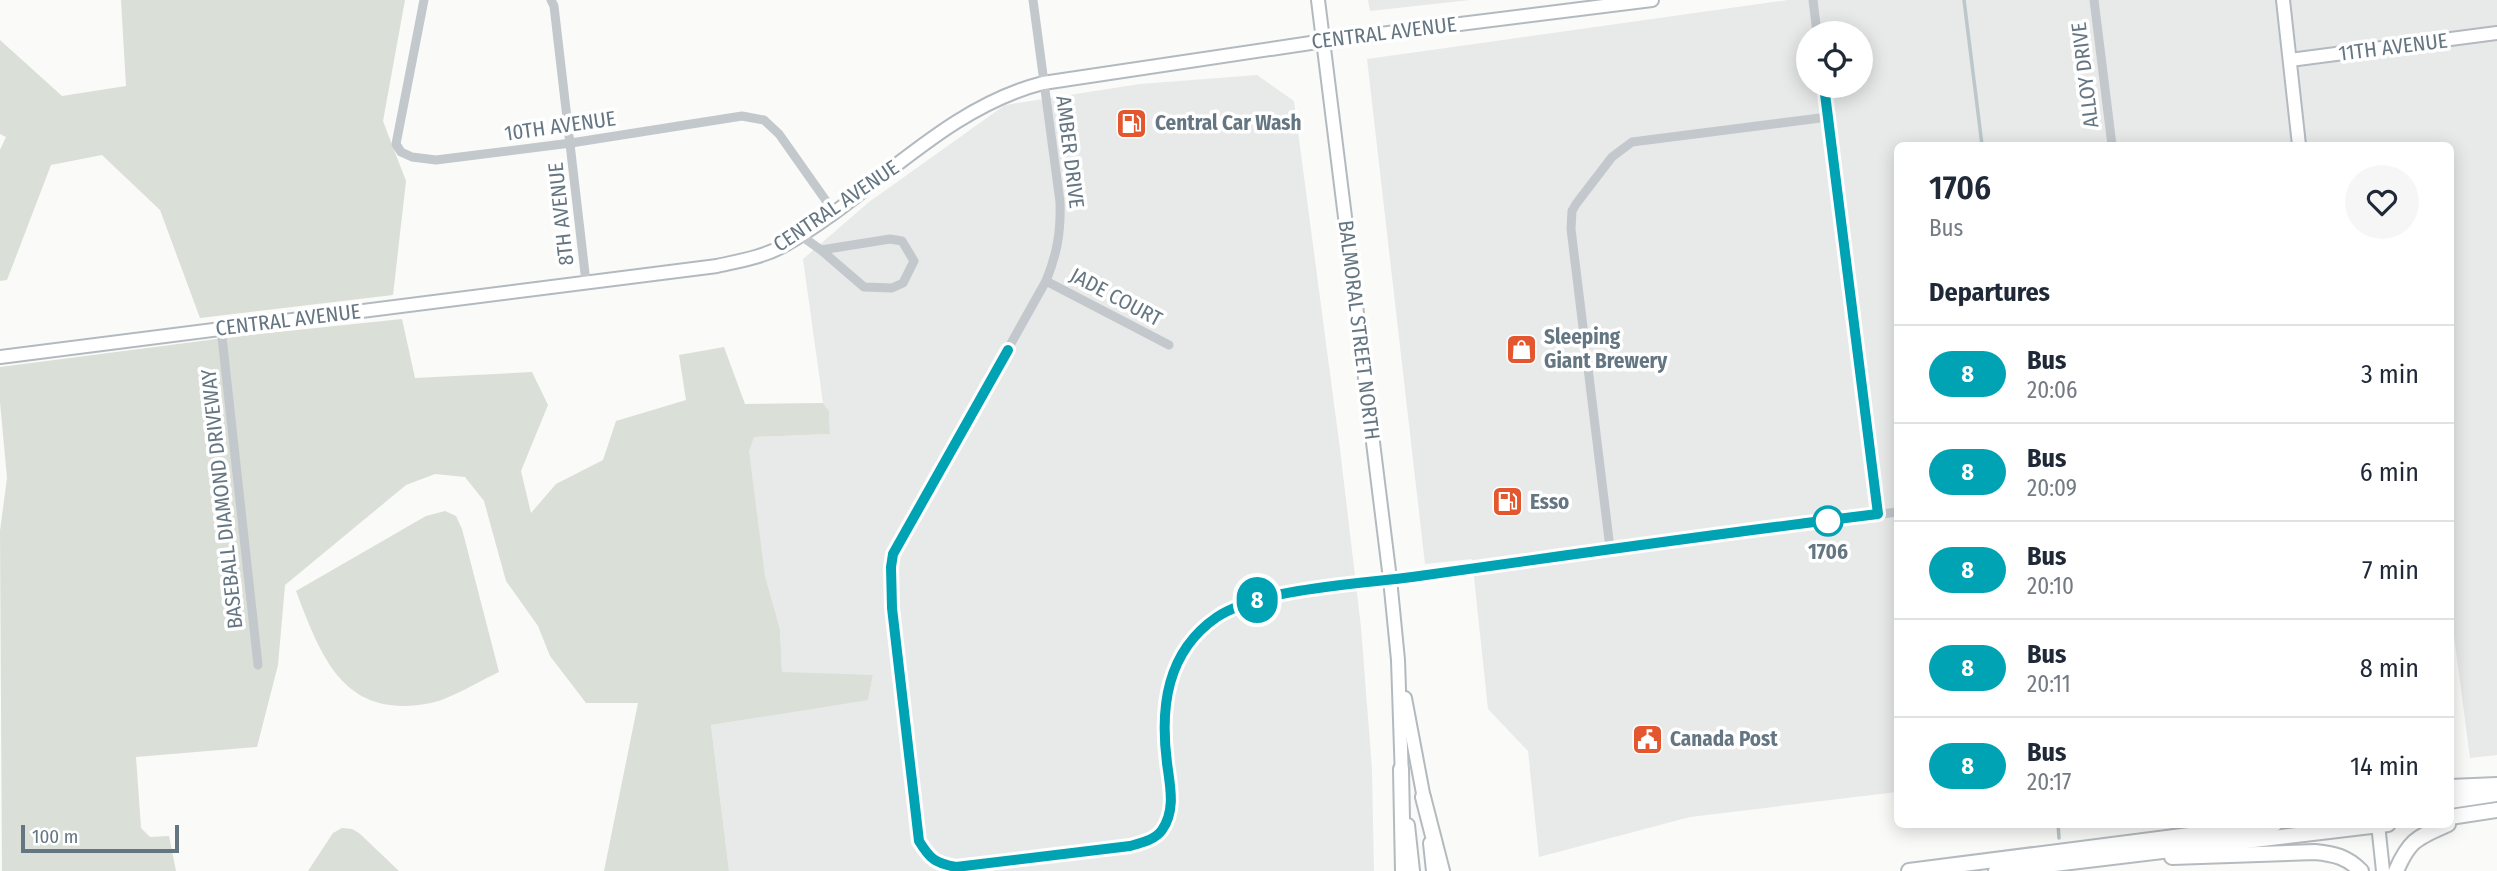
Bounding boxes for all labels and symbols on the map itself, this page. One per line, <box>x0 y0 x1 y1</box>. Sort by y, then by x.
street label: CENTRAL AVENUE <box>1310 11 1458 55</box>
street label: ALLOY DRIVE <box>2066 21 2104 129</box>
street label: 11TH AVENUE <box>2337 27 2449 67</box>
street label: AMBER DRIVE <box>1050 94 1090 210</box>
street label: 10TH AVENUE <box>503 105 617 147</box>
fuel station icon: Central Car Wash <box>1115 106 1149 140</box>
place label: Central Car Wash <box>1155 110 1301 136</box>
street label: CENTRAL AVENUE <box>768 154 904 258</box>
street label: 8TH AVENUE <box>543 161 579 267</box>
street label: BALMORAL STREET NORTH <box>1333 219 1385 441</box>
street label: JADE COURT <box>1066 262 1167 332</box>
street label: CENTRAL AVENUE <box>214 298 362 342</box>
place label: Sleeping Giant Brewery <box>1544 324 1668 374</box>
shop icon: Sleeping Giant Brewery <box>1504 332 1538 366</box>
street label: BASEBALL DIAMOND DRIVEWAY <box>195 367 249 630</box>
fuel station icon: Esso <box>1490 485 1524 519</box>
place label: Esso <box>1530 489 1569 515</box>
marker: 1706 <box>1813 506 1843 536</box>
place label: 1706 <box>1808 539 1848 565</box>
line badge: 8 <box>1234 577 1280 623</box>
public building icon: Canada Post <box>1630 722 1664 756</box>
place label: Canada Post <box>1670 726 1778 752</box>
scale bar <box>21 822 178 854</box>

